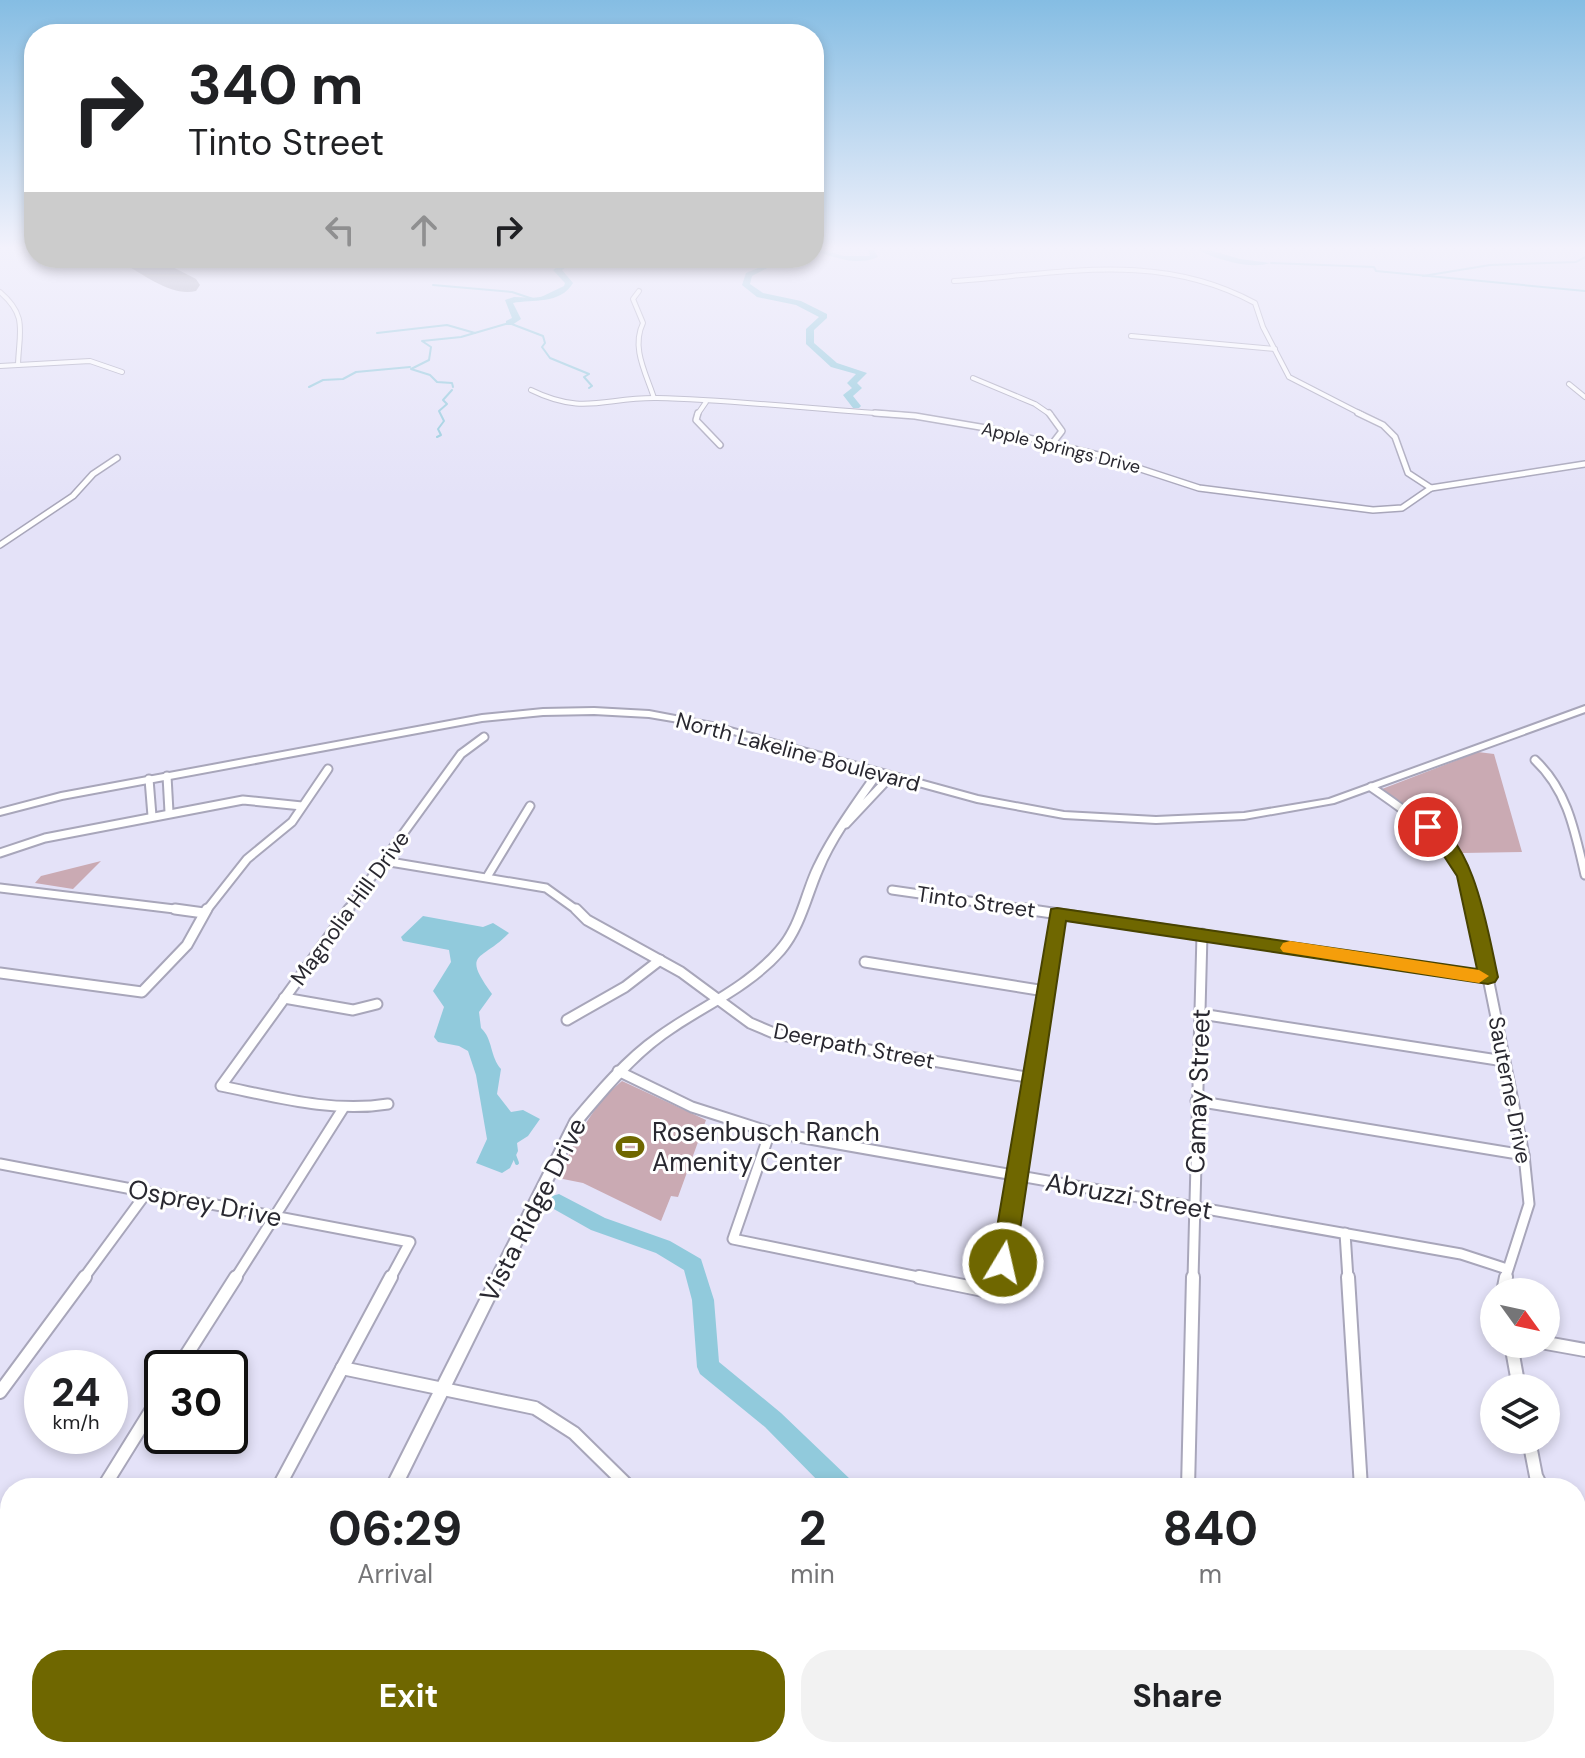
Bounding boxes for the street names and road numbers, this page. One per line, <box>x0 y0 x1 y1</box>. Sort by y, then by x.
street label: Apple Springs Drive <box>979 417 1143 479</box>
street label: North Lakeline Boulevard <box>673 705 923 799</box>
street label: Magnolia Hill Drive <box>284 825 416 991</box>
street label: Tinto Street <box>915 879 1037 925</box>
street label: Camay Street <box>1178 1008 1218 1174</box>
street label: Sauterne Drive <box>1482 1014 1538 1166</box>
street label: Deerpath Street <box>771 1016 937 1076</box>
street label: Vista Ridge Drive <box>472 1112 594 1308</box>
street label: Abruzzi Street <box>1043 1165 1215 1227</box>
street label: Osprey Drive <box>125 1171 285 1235</box>

